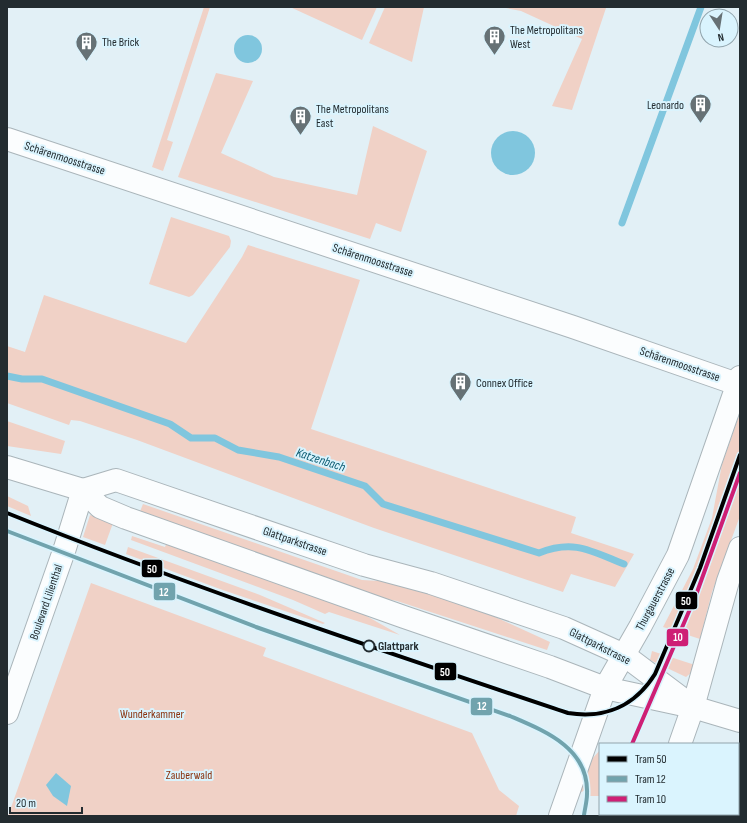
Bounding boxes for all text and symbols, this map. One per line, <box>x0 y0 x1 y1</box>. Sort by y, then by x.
north arrow <box>699 8 739 48</box>
place label: The Metropolitans West <box>510 23 583 52</box>
building icon: The Metropolitans West <box>482 24 508 57</box>
building icon: The Brick <box>74 29 100 62</box>
text: N <box>717 30 725 44</box>
place label: The Brick <box>102 35 139 50</box>
building icon: Leonardo <box>687 92 713 125</box>
place label: Leonardo <box>647 98 684 113</box>
place label: The Metropolitans East <box>316 102 389 131</box>
building icon: The Metropolitans East <box>287 103 313 136</box>
street label: Schärenmoosstrasse <box>23 138 107 179</box>
street label: Schärenmoosstrasse <box>331 240 415 281</box>
street label: Schärenmoosstrasse <box>638 344 722 385</box>
building icon: Connex Office <box>447 370 473 403</box>
place label: Connex Office <box>476 376 533 391</box>
water label: Katzenbach <box>294 444 348 476</box>
street label: Glattparkstrasse <box>261 524 329 559</box>
line badge: 50 <box>141 559 163 578</box>
street label: Boulevard Lilienthal <box>27 563 66 642</box>
text: 50 <box>147 563 157 576</box>
street label: Thurgauerstrasse <box>632 565 678 633</box>
line badge: 12 <box>153 582 176 601</box>
text: 12 <box>159 586 169 599</box>
line badge: 50 <box>675 591 698 610</box>
text: 50 <box>681 595 691 608</box>
street label: Glattparkstrasse <box>567 625 633 668</box>
line badge: 10 <box>666 628 689 647</box>
text: 10 <box>673 631 683 644</box>
marker: Glattpark <box>362 639 376 653</box>
place label: Glattpark <box>378 639 418 654</box>
line badge: 50 <box>434 662 457 681</box>
text: 50 <box>440 666 450 679</box>
line badge: 12 <box>470 697 493 716</box>
text: 12 <box>477 700 487 713</box>
park label: Wunderkammer <box>120 707 185 722</box>
legend <box>599 743 739 815</box>
text: Tram 50 <box>635 752 667 767</box>
park label: Zauberwald <box>166 768 212 783</box>
text: Tram 12 <box>635 772 666 787</box>
scale bar <box>10 789 82 815</box>
text: Tram 10 <box>635 792 666 807</box>
text: 20 m <box>16 796 36 811</box>

